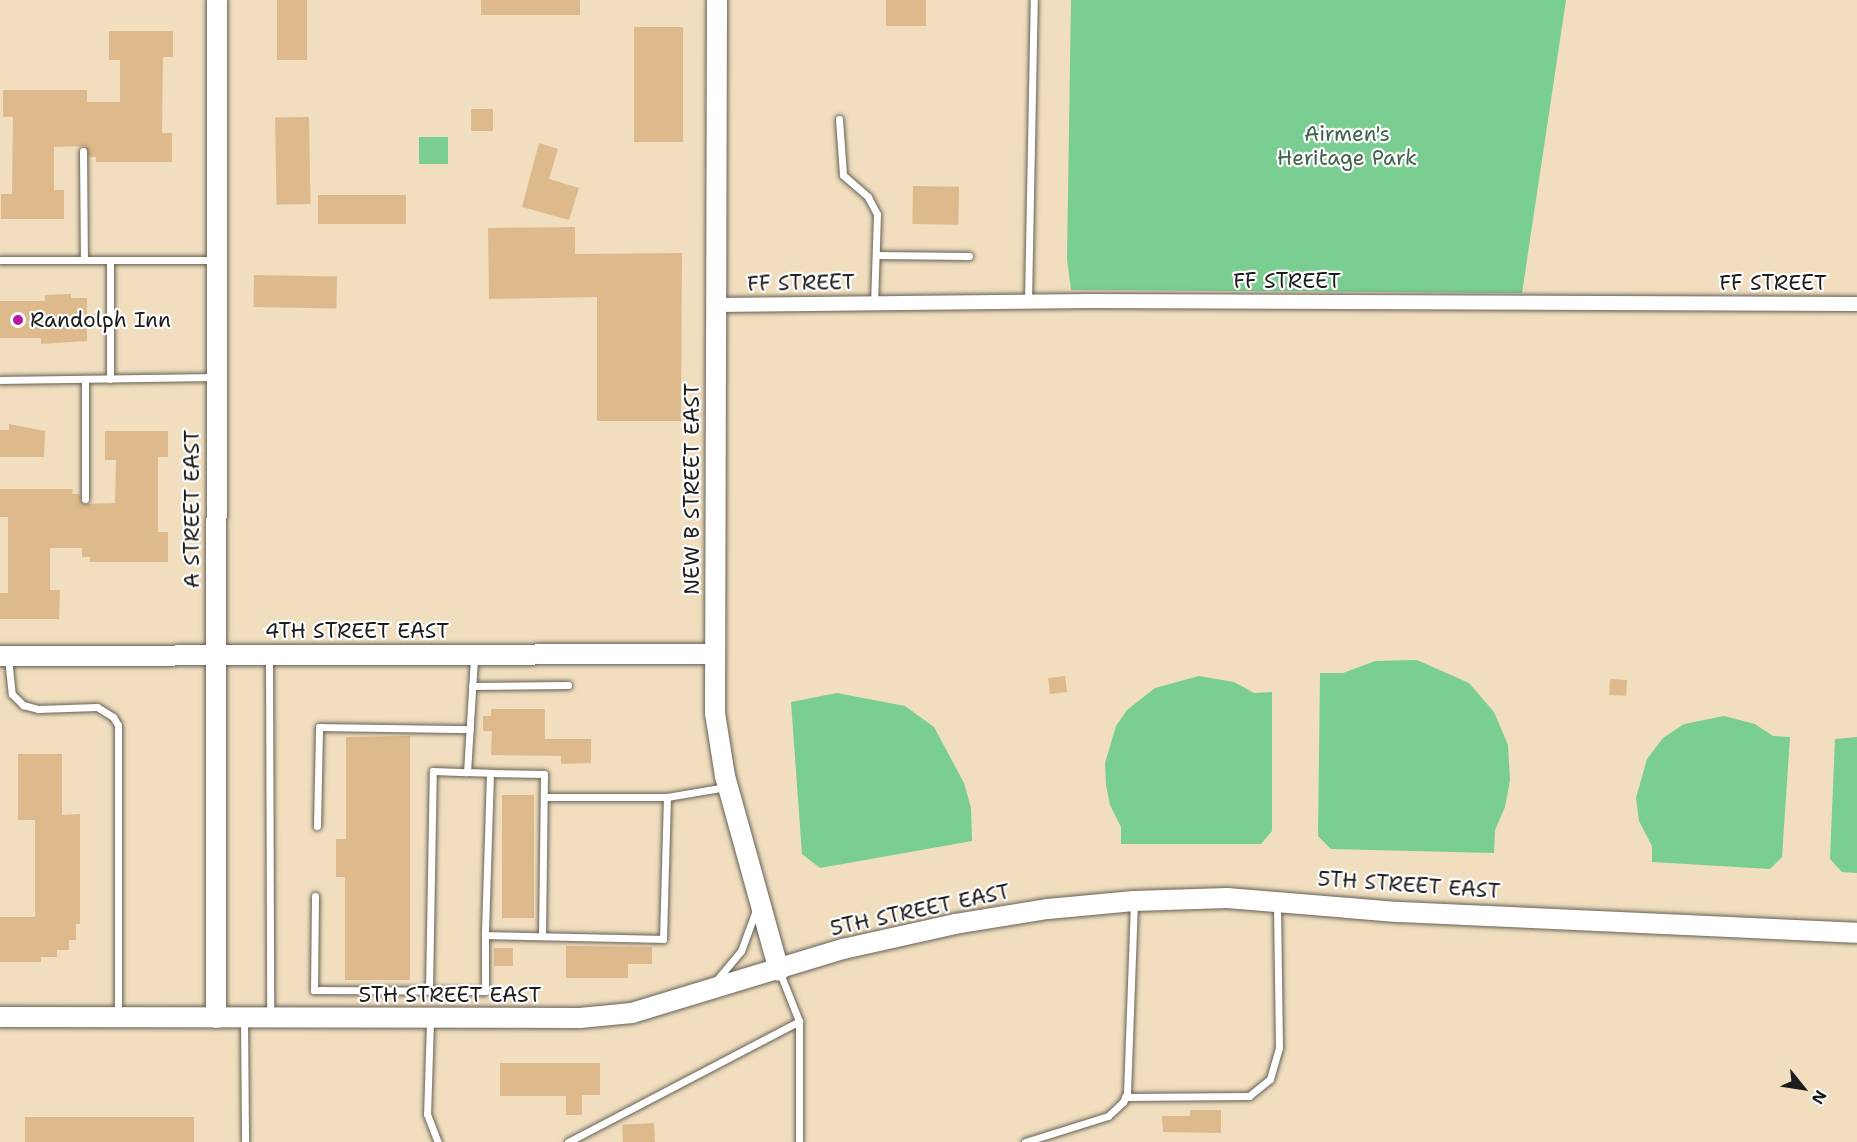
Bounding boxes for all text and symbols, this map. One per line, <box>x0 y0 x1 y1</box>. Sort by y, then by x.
park label: Airmen's Heritage Park <box>1277 121 1417 171</box>
street label: FF STREET <box>1233 268 1341 294</box>
street label: FF STREET <box>747 269 855 297</box>
street label: FF STREET <box>1719 270 1827 296</box>
place label: Randolph Inn <box>30 307 171 333</box>
marker: Randolph Inn <box>11 313 25 327</box>
street label: NEW B STREET EAST <box>679 383 705 595</box>
street label: A STREET EAST <box>179 430 205 588</box>
street label: 4TH STREET EAST <box>265 618 449 644</box>
street label: 5TH STREET EAST <box>1317 866 1501 904</box>
street label: 5TH STREET EAST <box>828 879 1012 941</box>
street label: 5TH STREET EAST <box>358 982 542 1008</box>
north arrow <box>1773 1058 1833 1118</box>
text: N <box>1807 1087 1831 1108</box>

